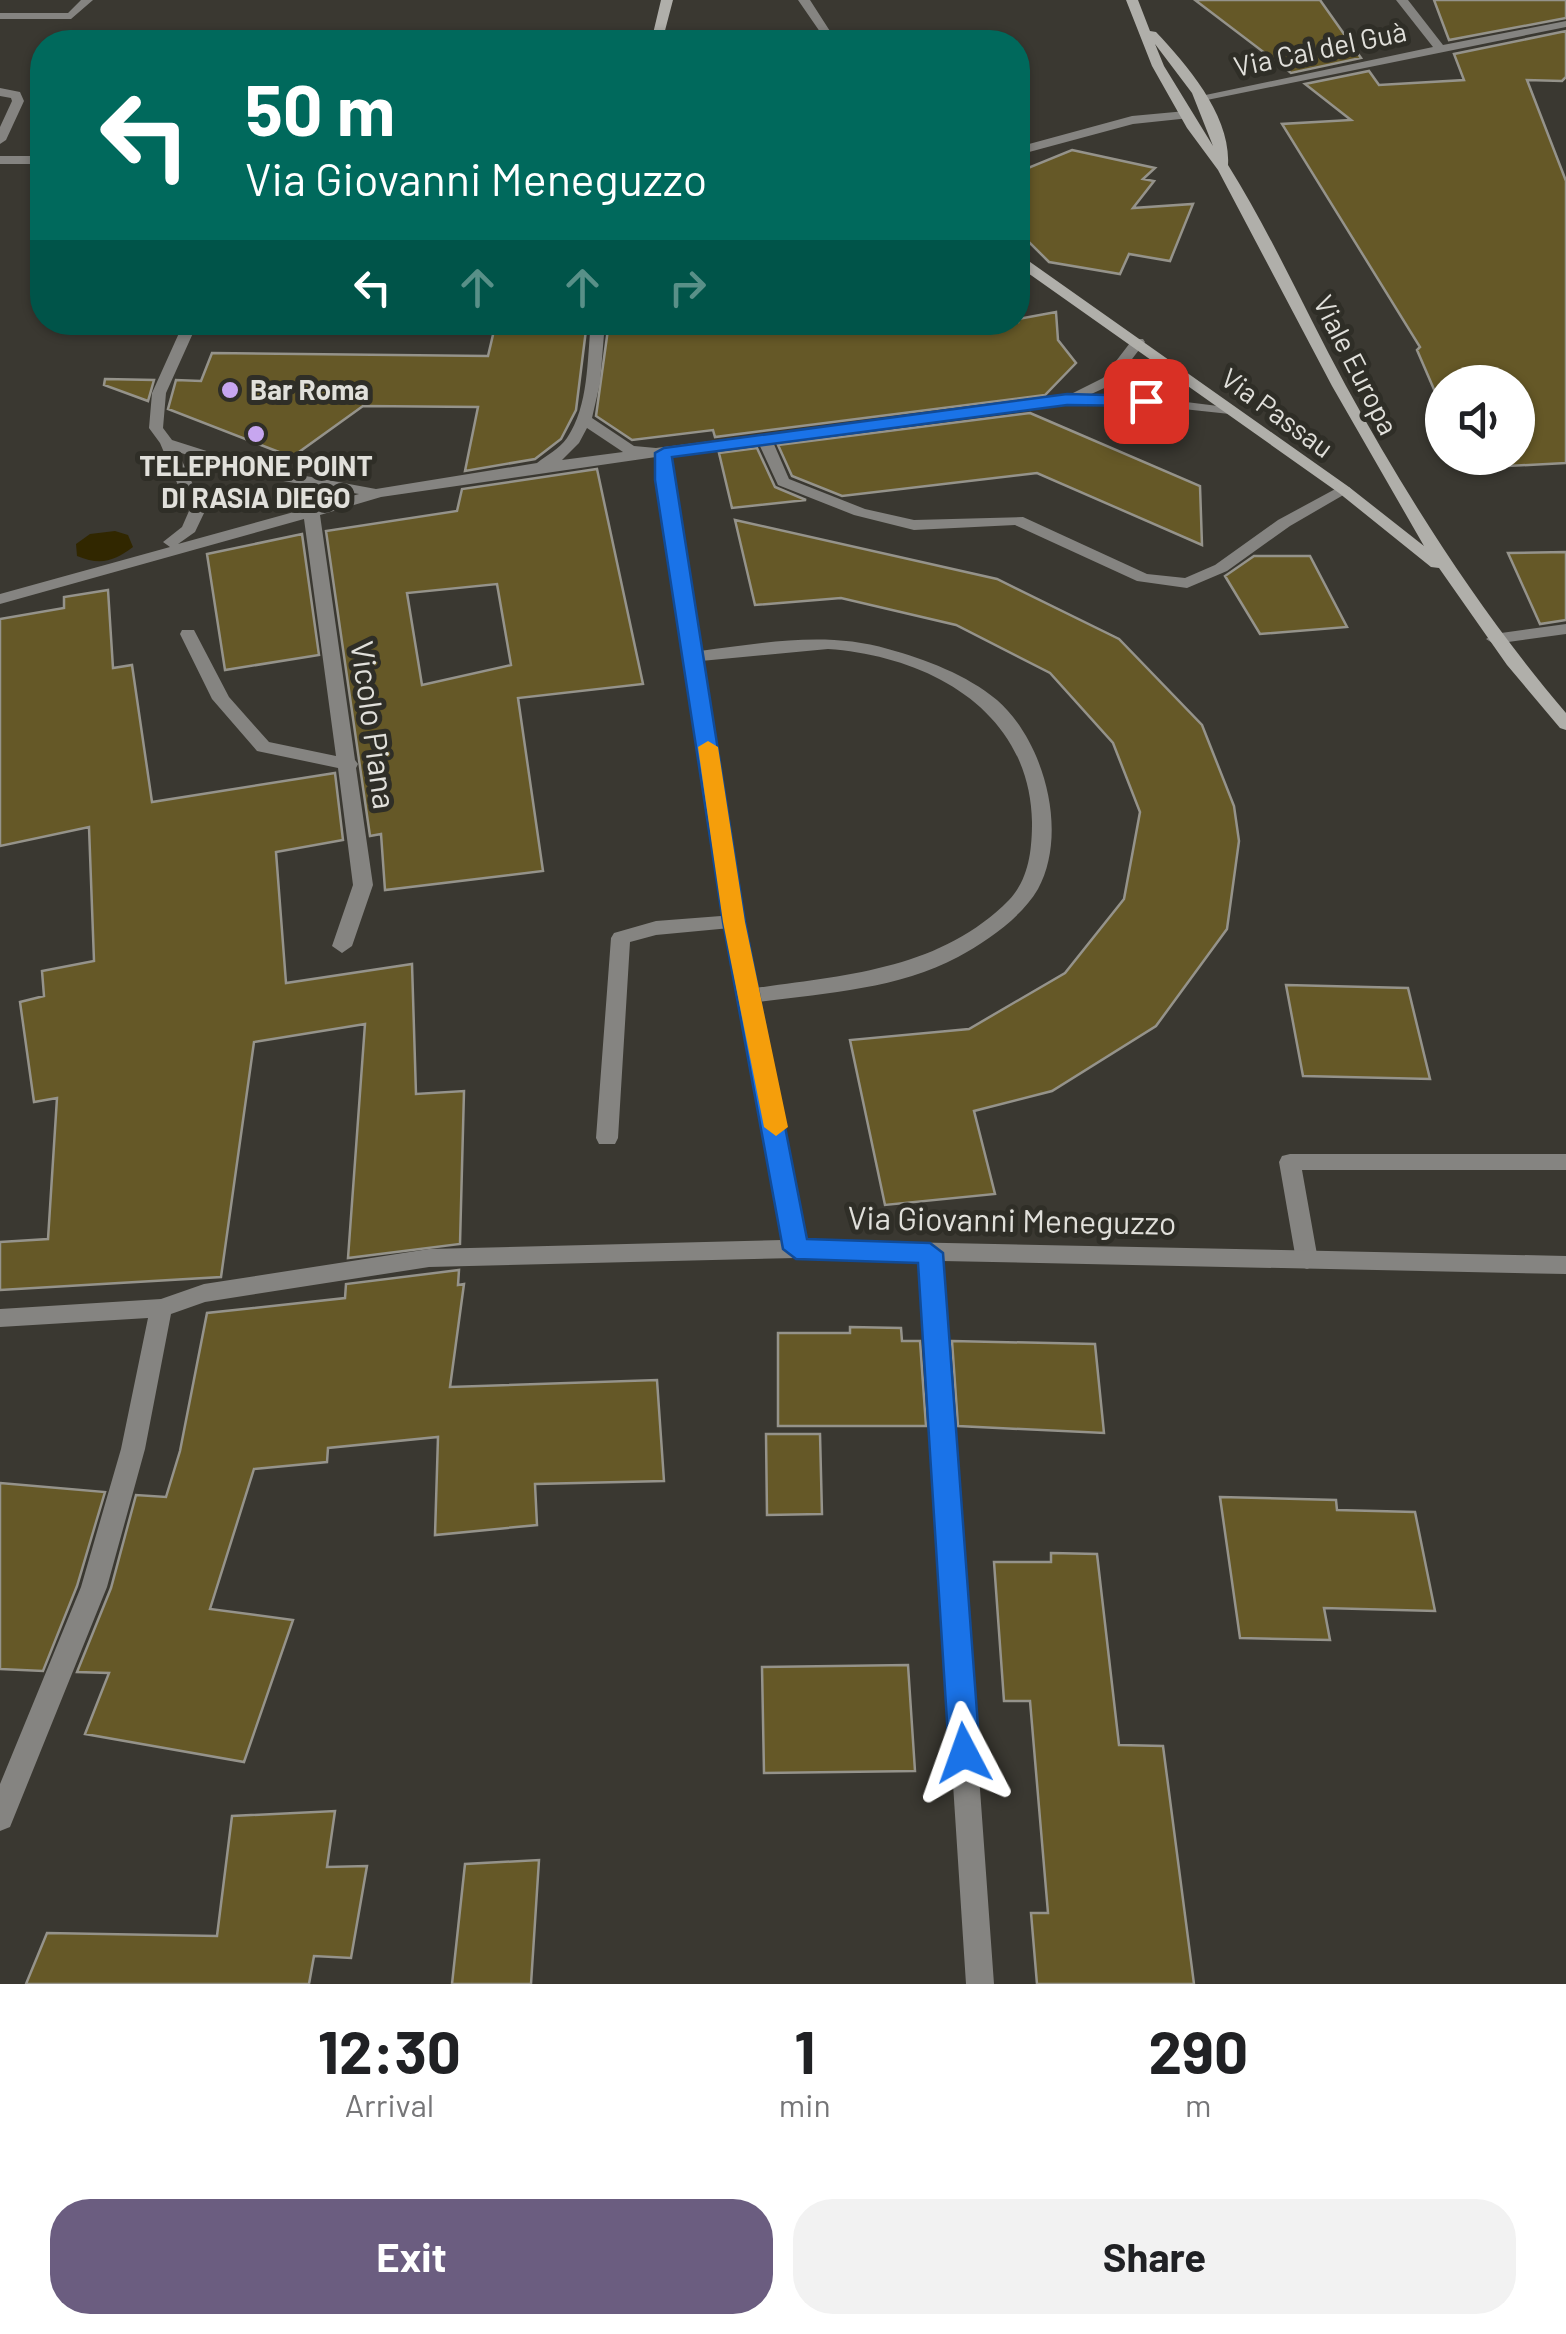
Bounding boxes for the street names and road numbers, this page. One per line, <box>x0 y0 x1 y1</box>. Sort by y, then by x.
street label: Via Cal del Guà <box>1230 13 1409 83</box>
street label: Viale Europa <box>1307 289 1407 440</box>
street label: Via Passau <box>1215 360 1340 464</box>
street label: Vicolo Piana <box>344 638 406 811</box>
street label: Via Giovanni Meneguzzo <box>847 1197 1177 1241</box>

